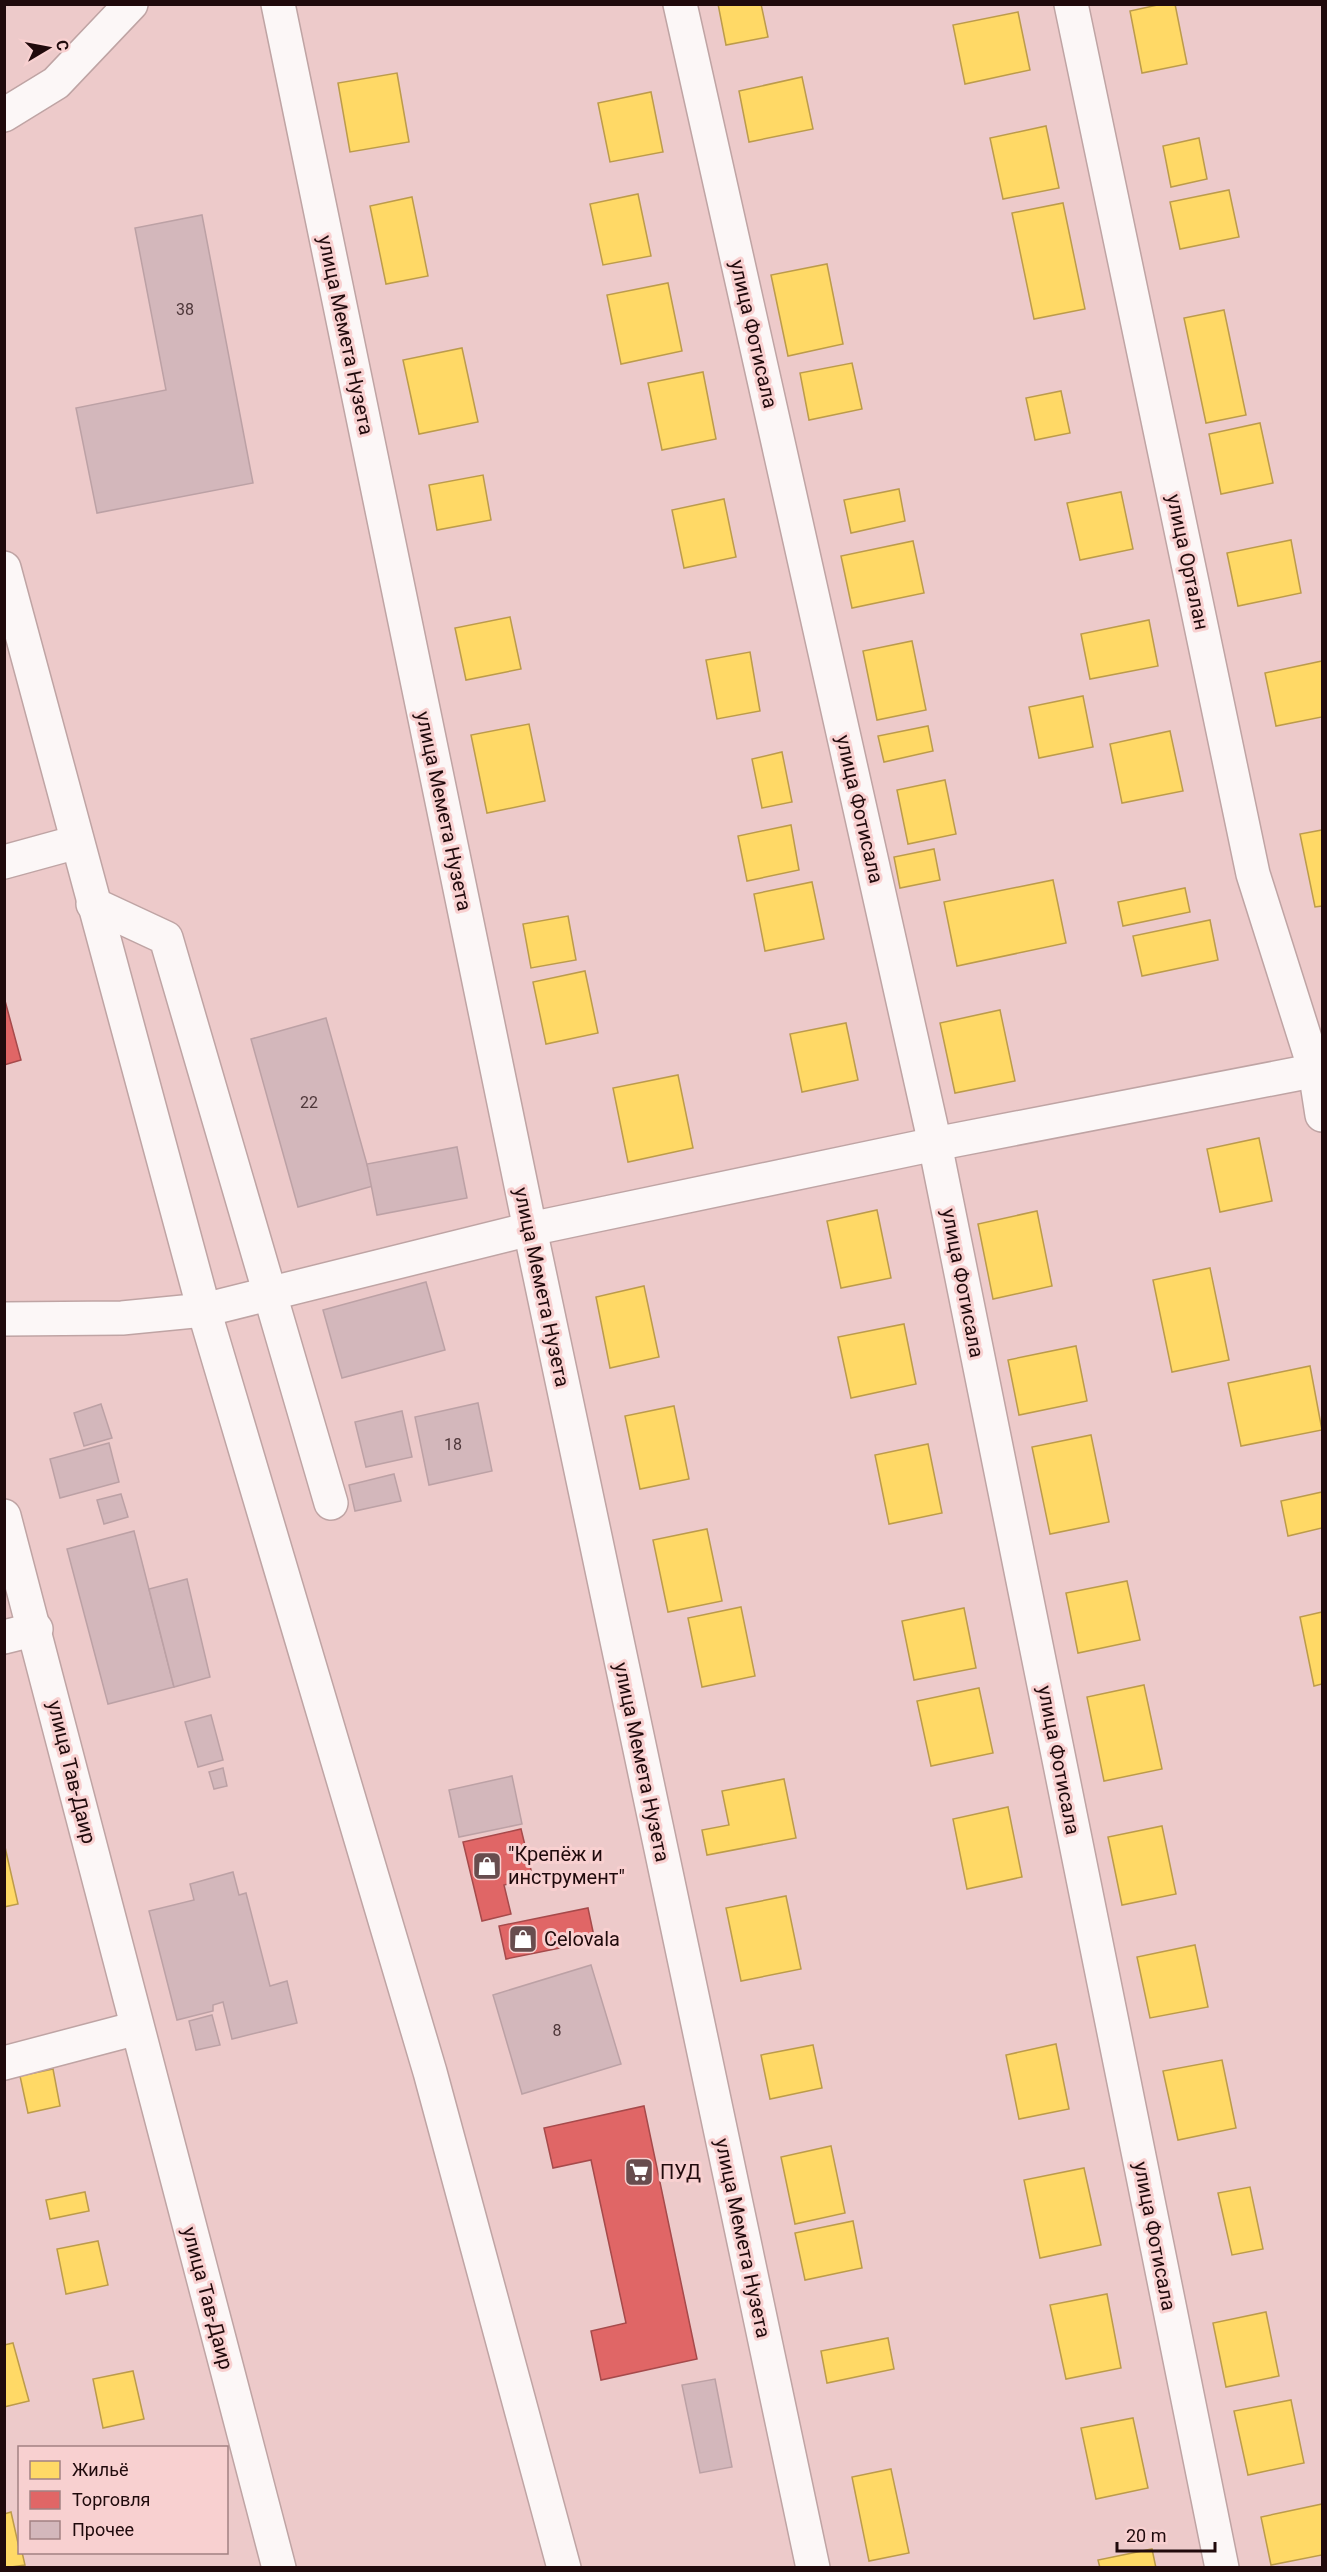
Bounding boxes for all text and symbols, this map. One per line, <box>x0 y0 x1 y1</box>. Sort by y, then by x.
north arrow <box>18 18 78 78</box>
text: С <box>52 39 73 52</box>
street label: улица Мемета Нузета <box>313 233 379 437</box>
street label: улица Фотисала <box>725 258 783 410</box>
house number: 38 <box>176 300 194 319</box>
street label: улица Орталан <box>1162 492 1214 632</box>
street label: улица Мемета Нузета <box>411 709 477 913</box>
street label: улица Фотисала <box>831 733 889 885</box>
house number: 22 <box>300 1093 318 1112</box>
street label: улица Мемета Нузета <box>509 1185 575 1389</box>
street label: улица Фотисала <box>937 1206 989 1360</box>
house number: 18 <box>444 1435 462 1454</box>
street label: улица Мемета Нузета <box>609 1660 675 1864</box>
street label: улица Фотисала <box>1033 1683 1085 1837</box>
street label: улица Тав-Даир <box>43 1698 101 1846</box>
place label: "Крепёж и инструмент" <box>508 1842 625 1889</box>
shop icon: "Крепёж и инструмент" <box>471 1850 503 1882</box>
shop icon: Celovala <box>507 1923 539 1955</box>
place label: Celovala <box>544 1927 620 1951</box>
house number: 8 <box>553 2021 562 2040</box>
street label: улица Мемета Нузета <box>710 2136 776 2340</box>
supermarket icon: ПУД <box>623 2156 655 2188</box>
street label: улица Фотисала <box>1129 2159 1181 2313</box>
place label: ПУД <box>660 2160 701 2184</box>
street label: улица Тав-Даир <box>177 2224 239 2372</box>
legend <box>18 2446 228 2554</box>
text: Жильё <box>72 2459 128 2480</box>
text: Торговля <box>72 2489 150 2510</box>
scale bar <box>1117 2515 1214 2553</box>
text: Прочее <box>72 2519 134 2540</box>
text: 20 m <box>1126 2525 1166 2546</box>

